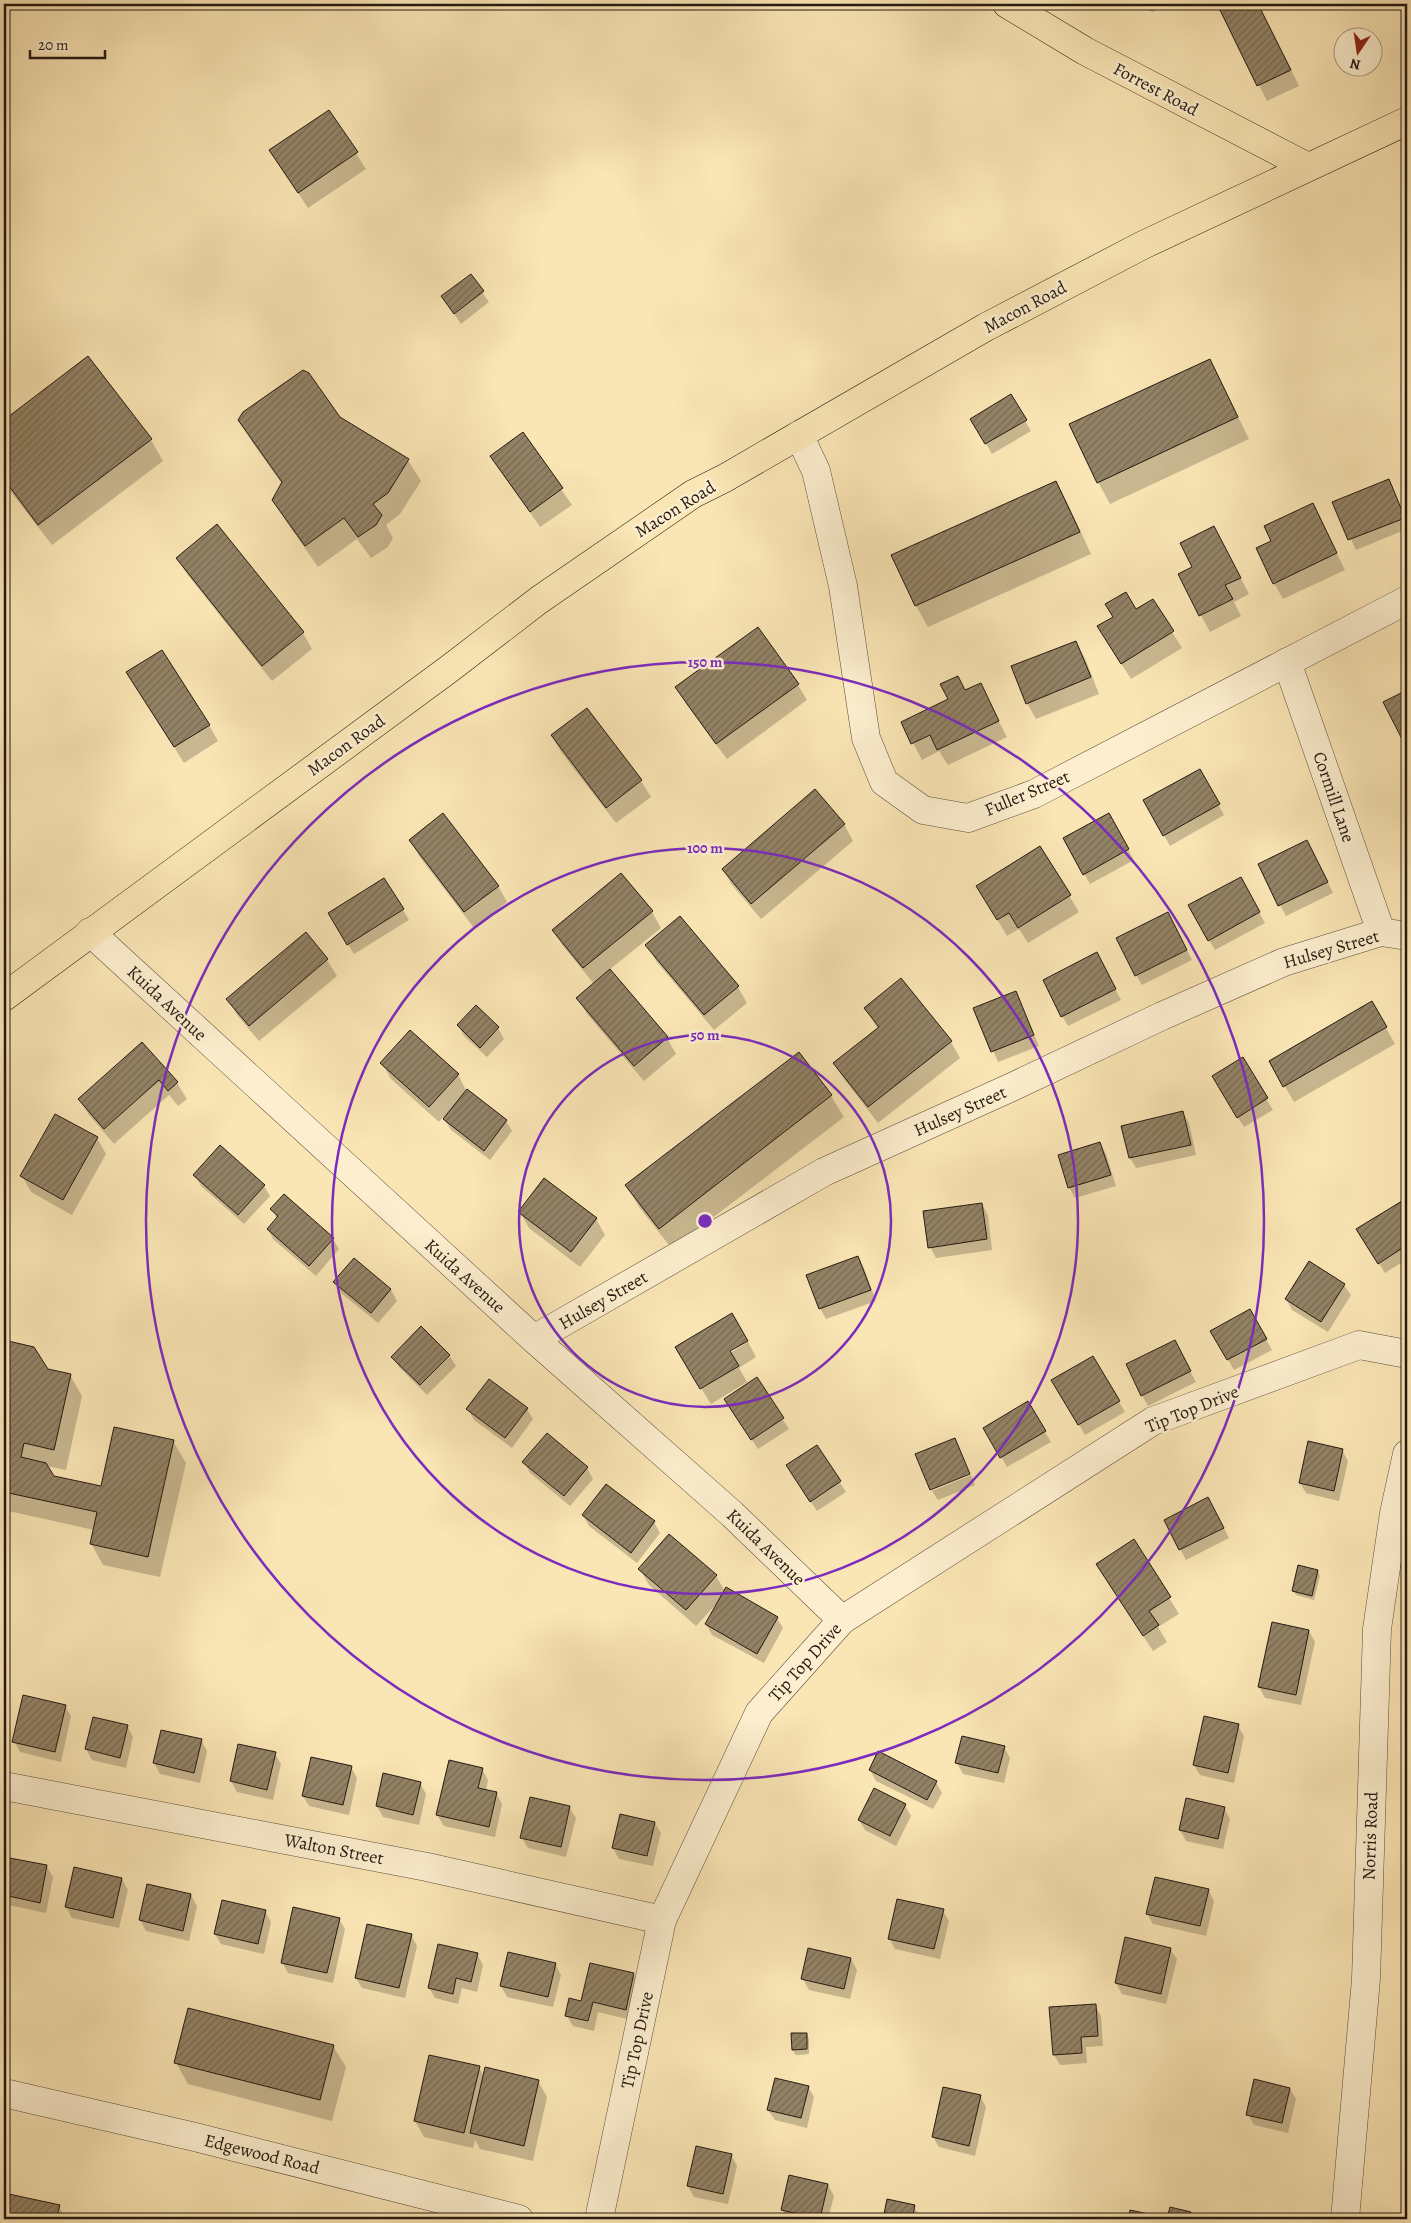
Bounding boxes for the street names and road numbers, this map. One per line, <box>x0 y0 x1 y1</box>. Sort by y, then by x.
street label: Forrest Road <box>1109 57 1203 122</box>
street label: Macon Road <box>979 275 1071 339</box>
street label: Macon Road <box>630 475 720 543</box>
street label: Macon Road <box>302 708 390 781</box>
street label: Cormill Lane <box>1307 748 1361 846</box>
street label: Fuller Street <box>981 764 1073 822</box>
street label: Hulsey Street <box>1280 924 1382 974</box>
street label: Kuida Avenue <box>122 960 212 1046</box>
street label: Hulsey Street <box>910 1080 1010 1142</box>
street label: Kuida Avenue <box>419 1233 511 1319</box>
street label: Hulsey Street <box>554 1265 652 1335</box>
street label: Tip Top Drive <box>1142 1379 1242 1439</box>
street label: Kuida Avenue <box>721 1503 811 1591</box>
street label: Tip Top Drive <box>763 1617 847 1707</box>
street label: Norris Road <box>1356 1791 1384 1881</box>
street label: Walton Street <box>281 1827 386 1870</box>
street label: Tip Top Drive <box>615 1989 659 2091</box>
street label: Edgewood Road <box>202 2128 322 2180</box>

